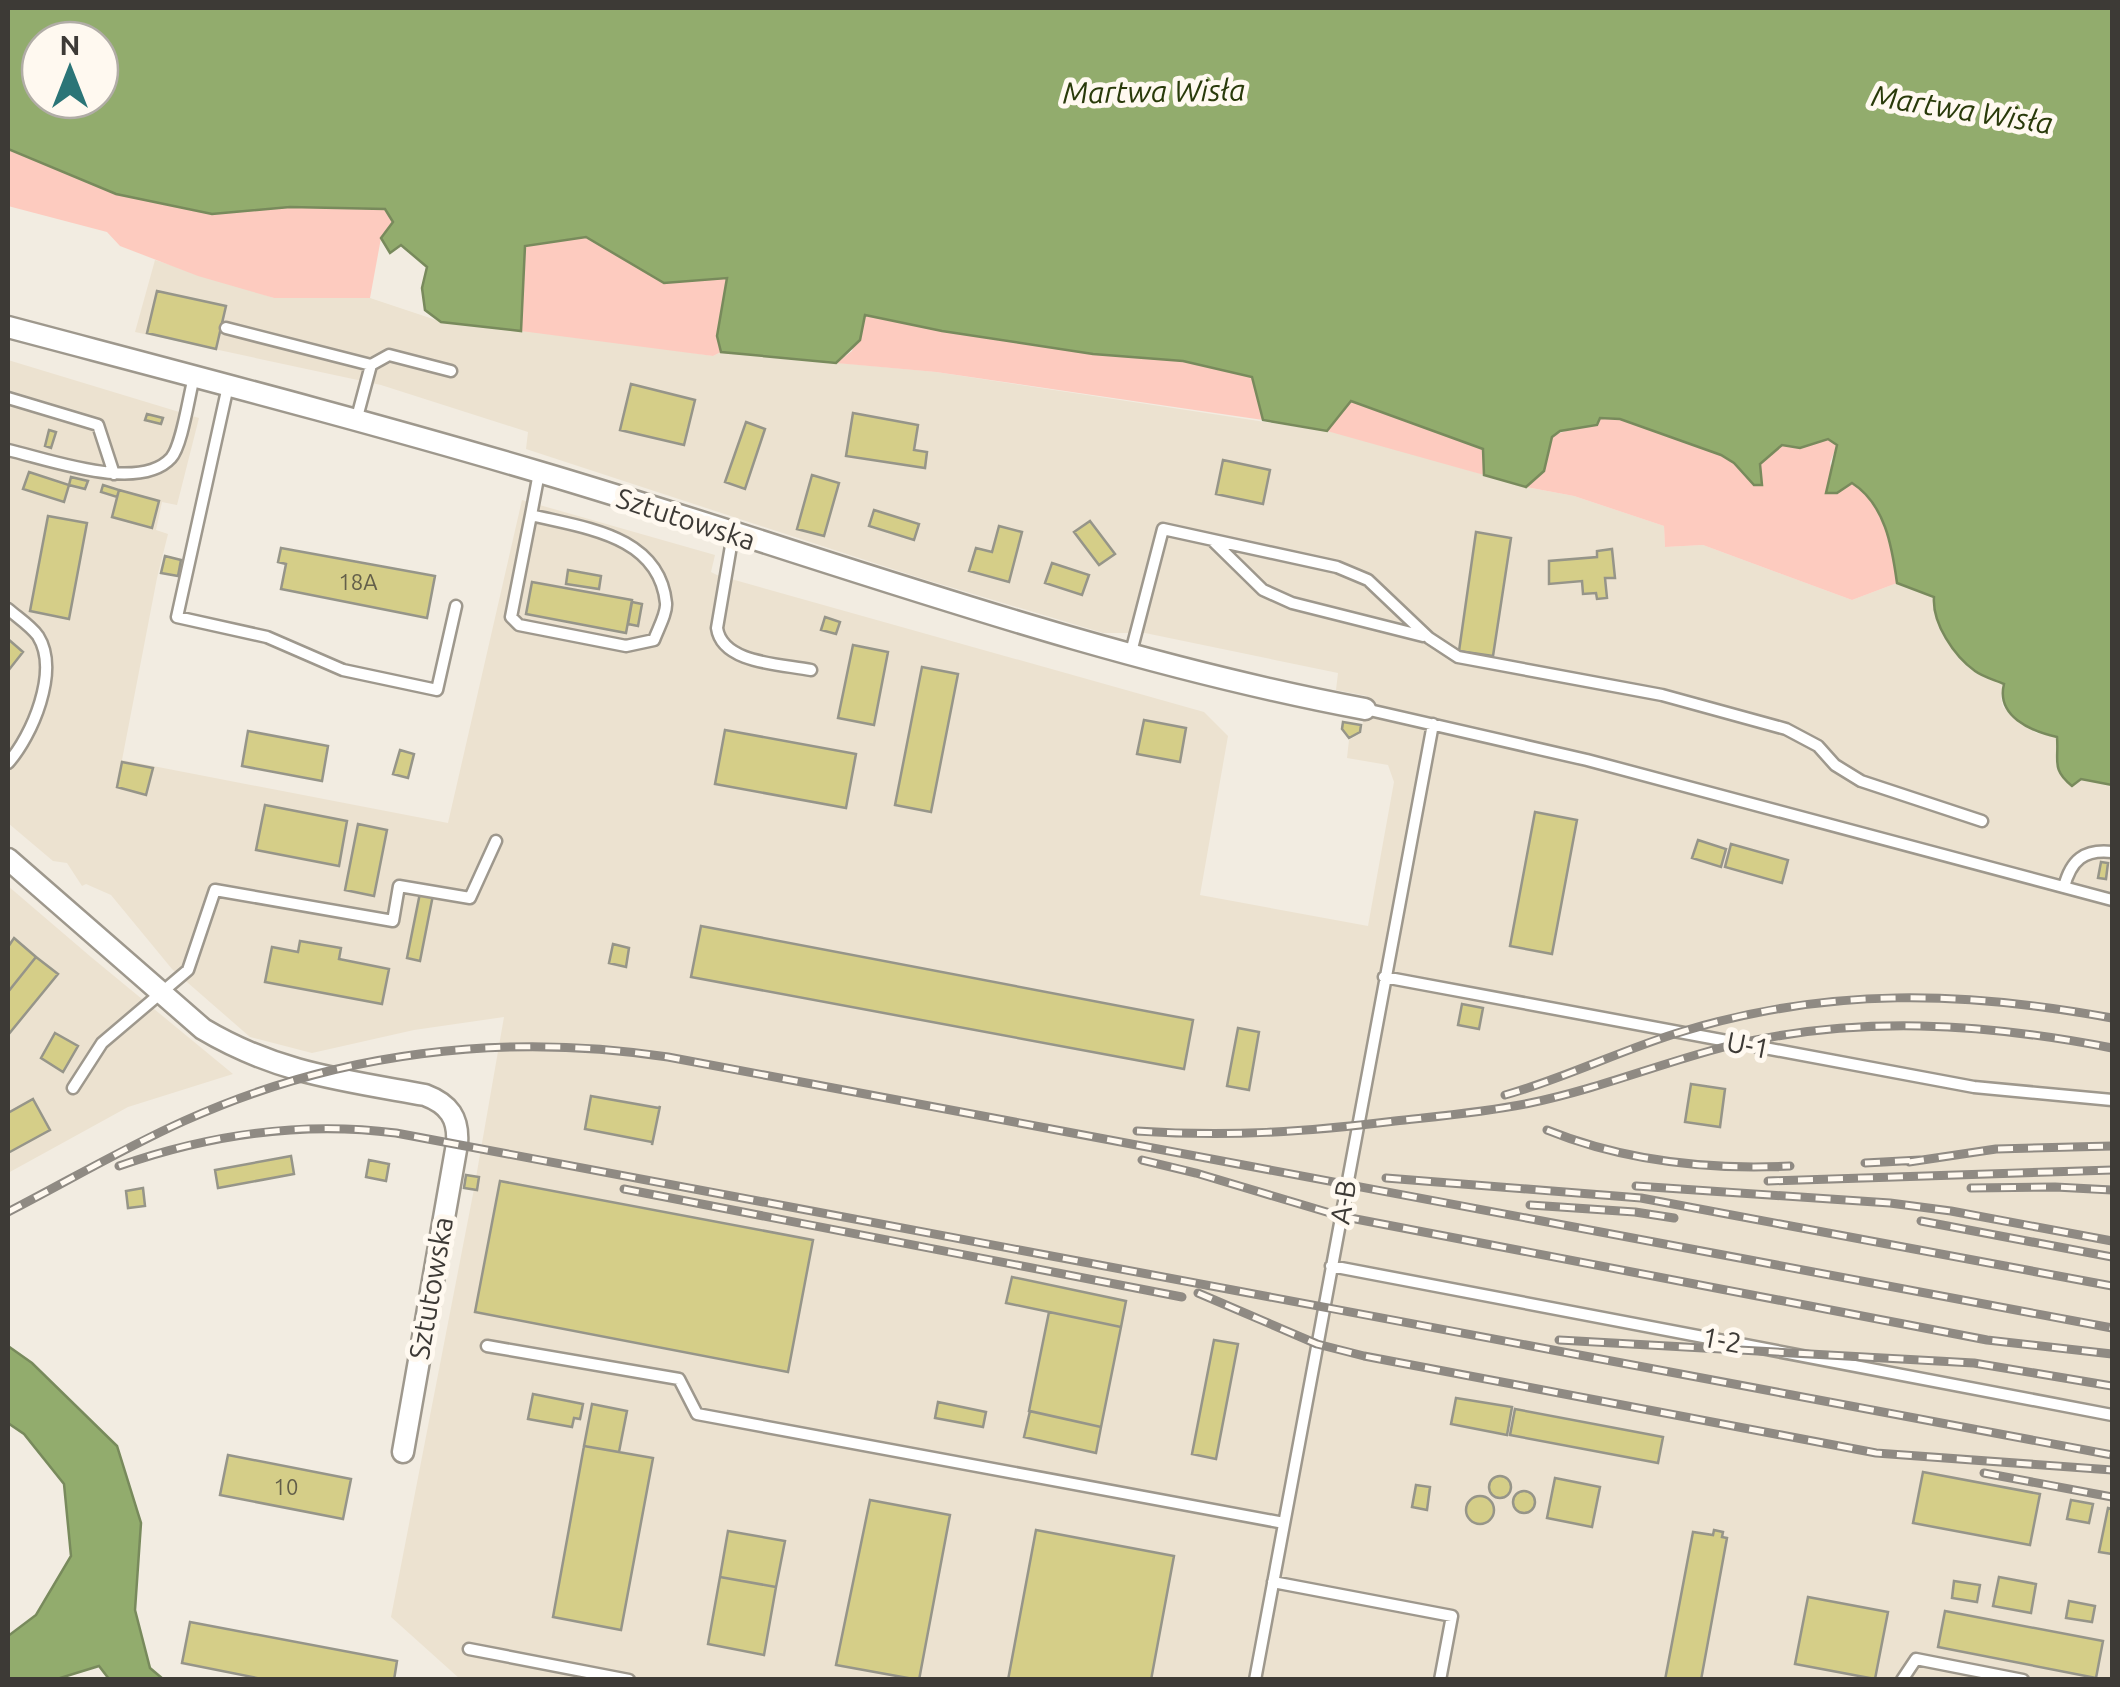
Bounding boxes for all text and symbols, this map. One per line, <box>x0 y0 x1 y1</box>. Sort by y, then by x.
north arrow <box>20 20 120 120</box>
text: N <box>60 29 80 60</box>
water label: Martwa Wisła <box>1062 72 1246 110</box>
water label: Martwa Wisła <box>1869 78 2055 140</box>
street label: Sztutowska <box>613 481 760 556</box>
house number: 18A <box>338 569 378 594</box>
street label: U-1 <box>1724 1025 1772 1064</box>
street label: A-B <box>1323 1178 1362 1226</box>
street label: Sztutowska <box>403 1214 458 1362</box>
street label: 1-2 <box>1700 1321 1745 1359</box>
house number: 10 <box>274 1474 298 1499</box>

